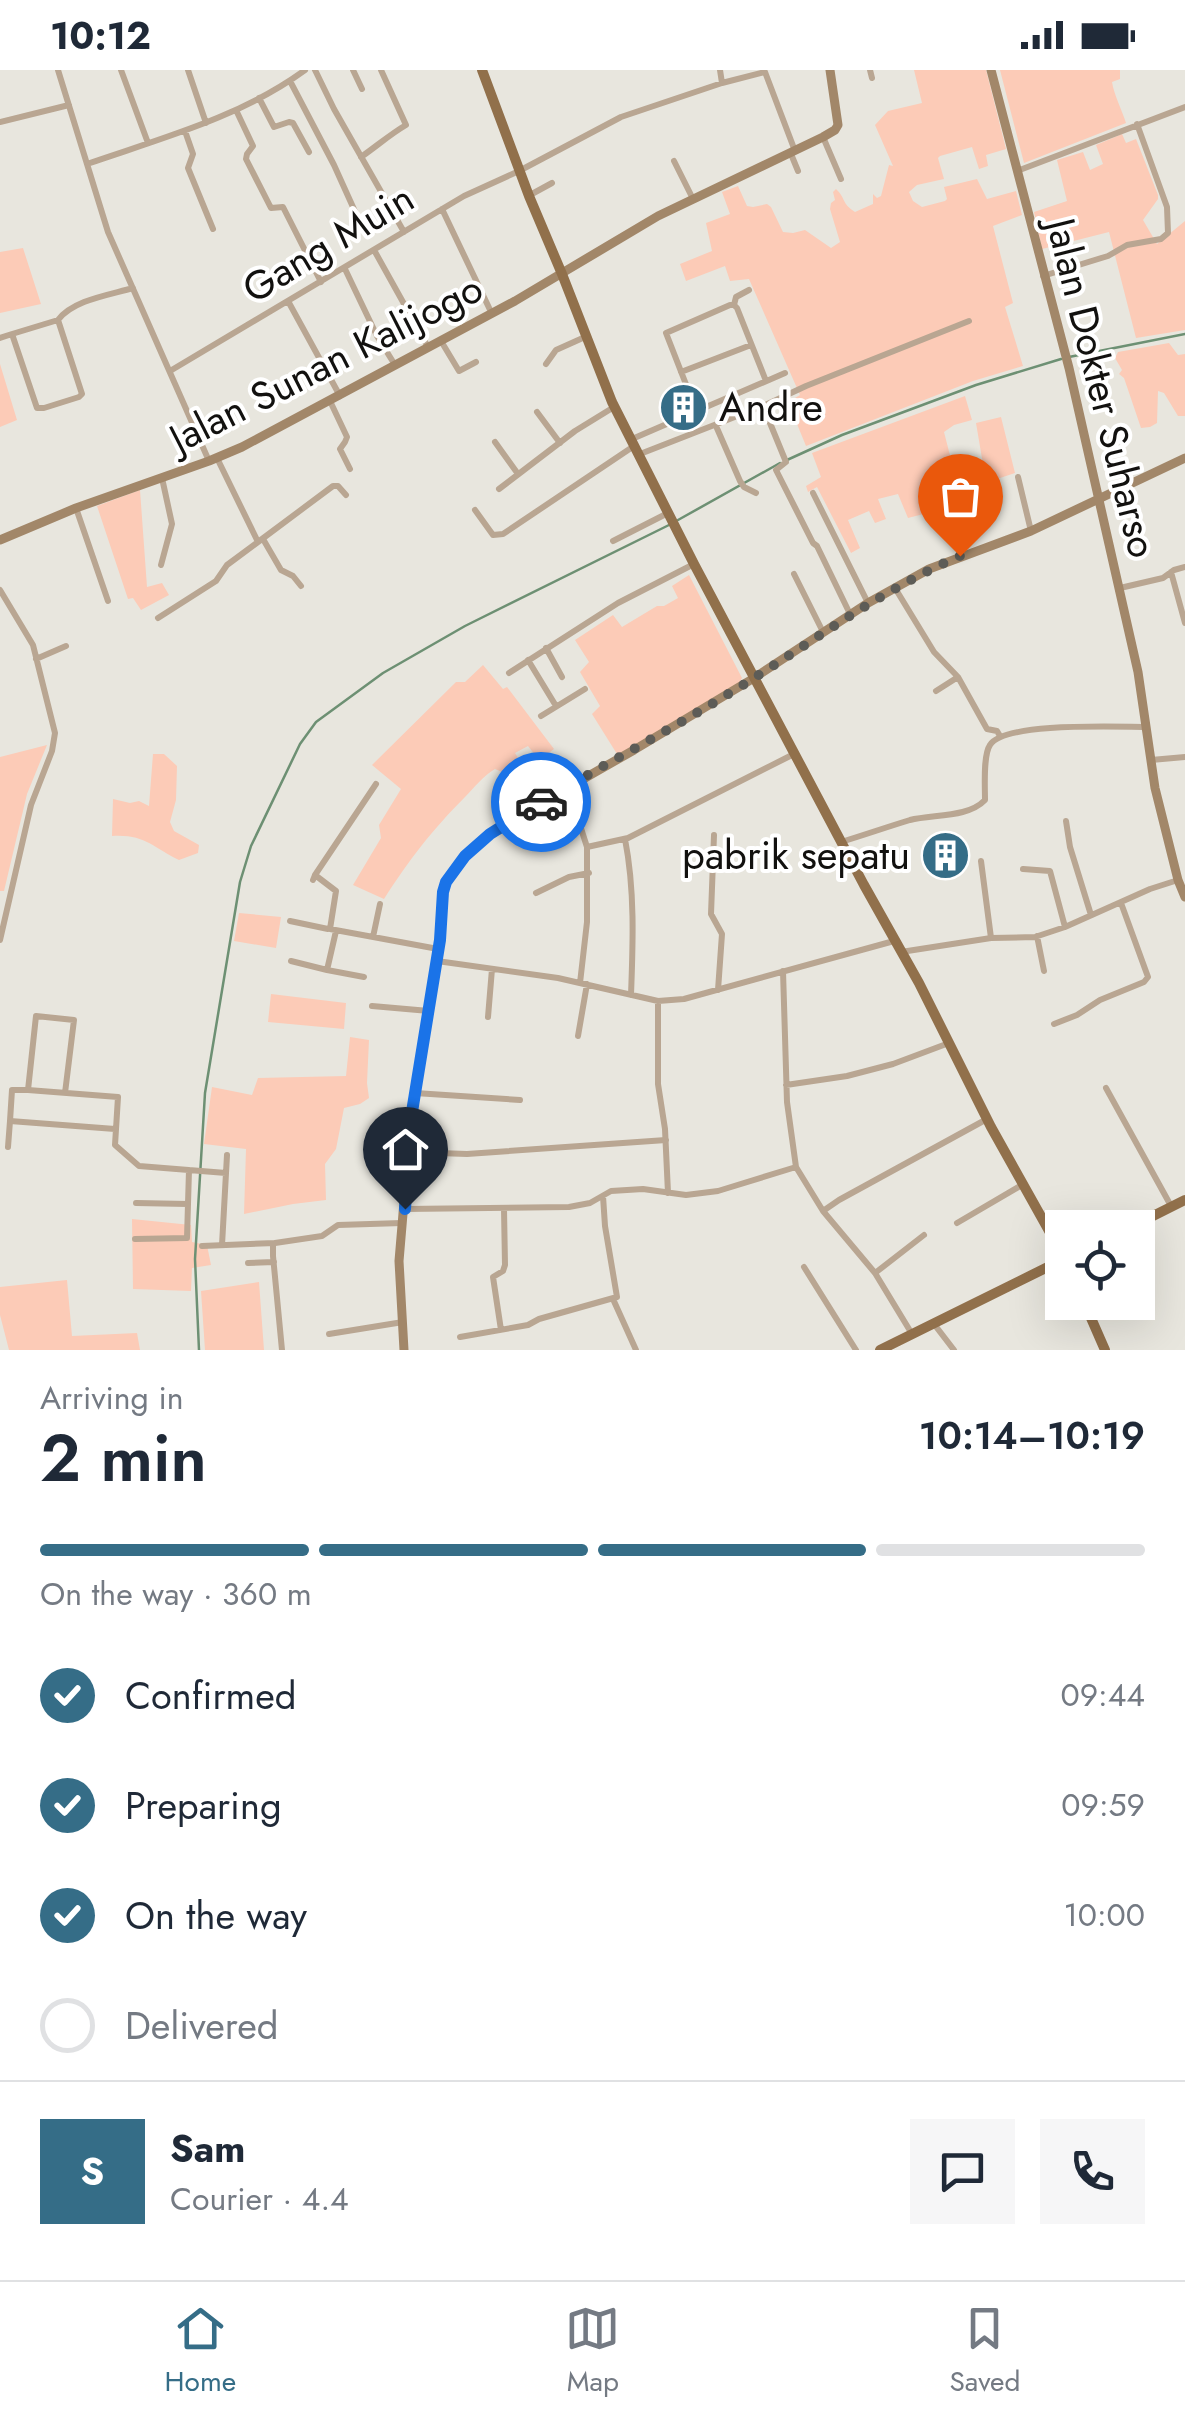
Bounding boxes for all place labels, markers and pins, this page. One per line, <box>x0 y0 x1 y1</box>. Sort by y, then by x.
place label: Andre <box>719 378 823 436</box>
building icon: Andre <box>658 381 710 433</box>
pin <box>918 454 1003 557</box>
place label: pabrik sepatu <box>682 826 910 884</box>
building icon: pabrik sepatu <box>919 829 971 881</box>
pin <box>363 1107 448 1210</box>

